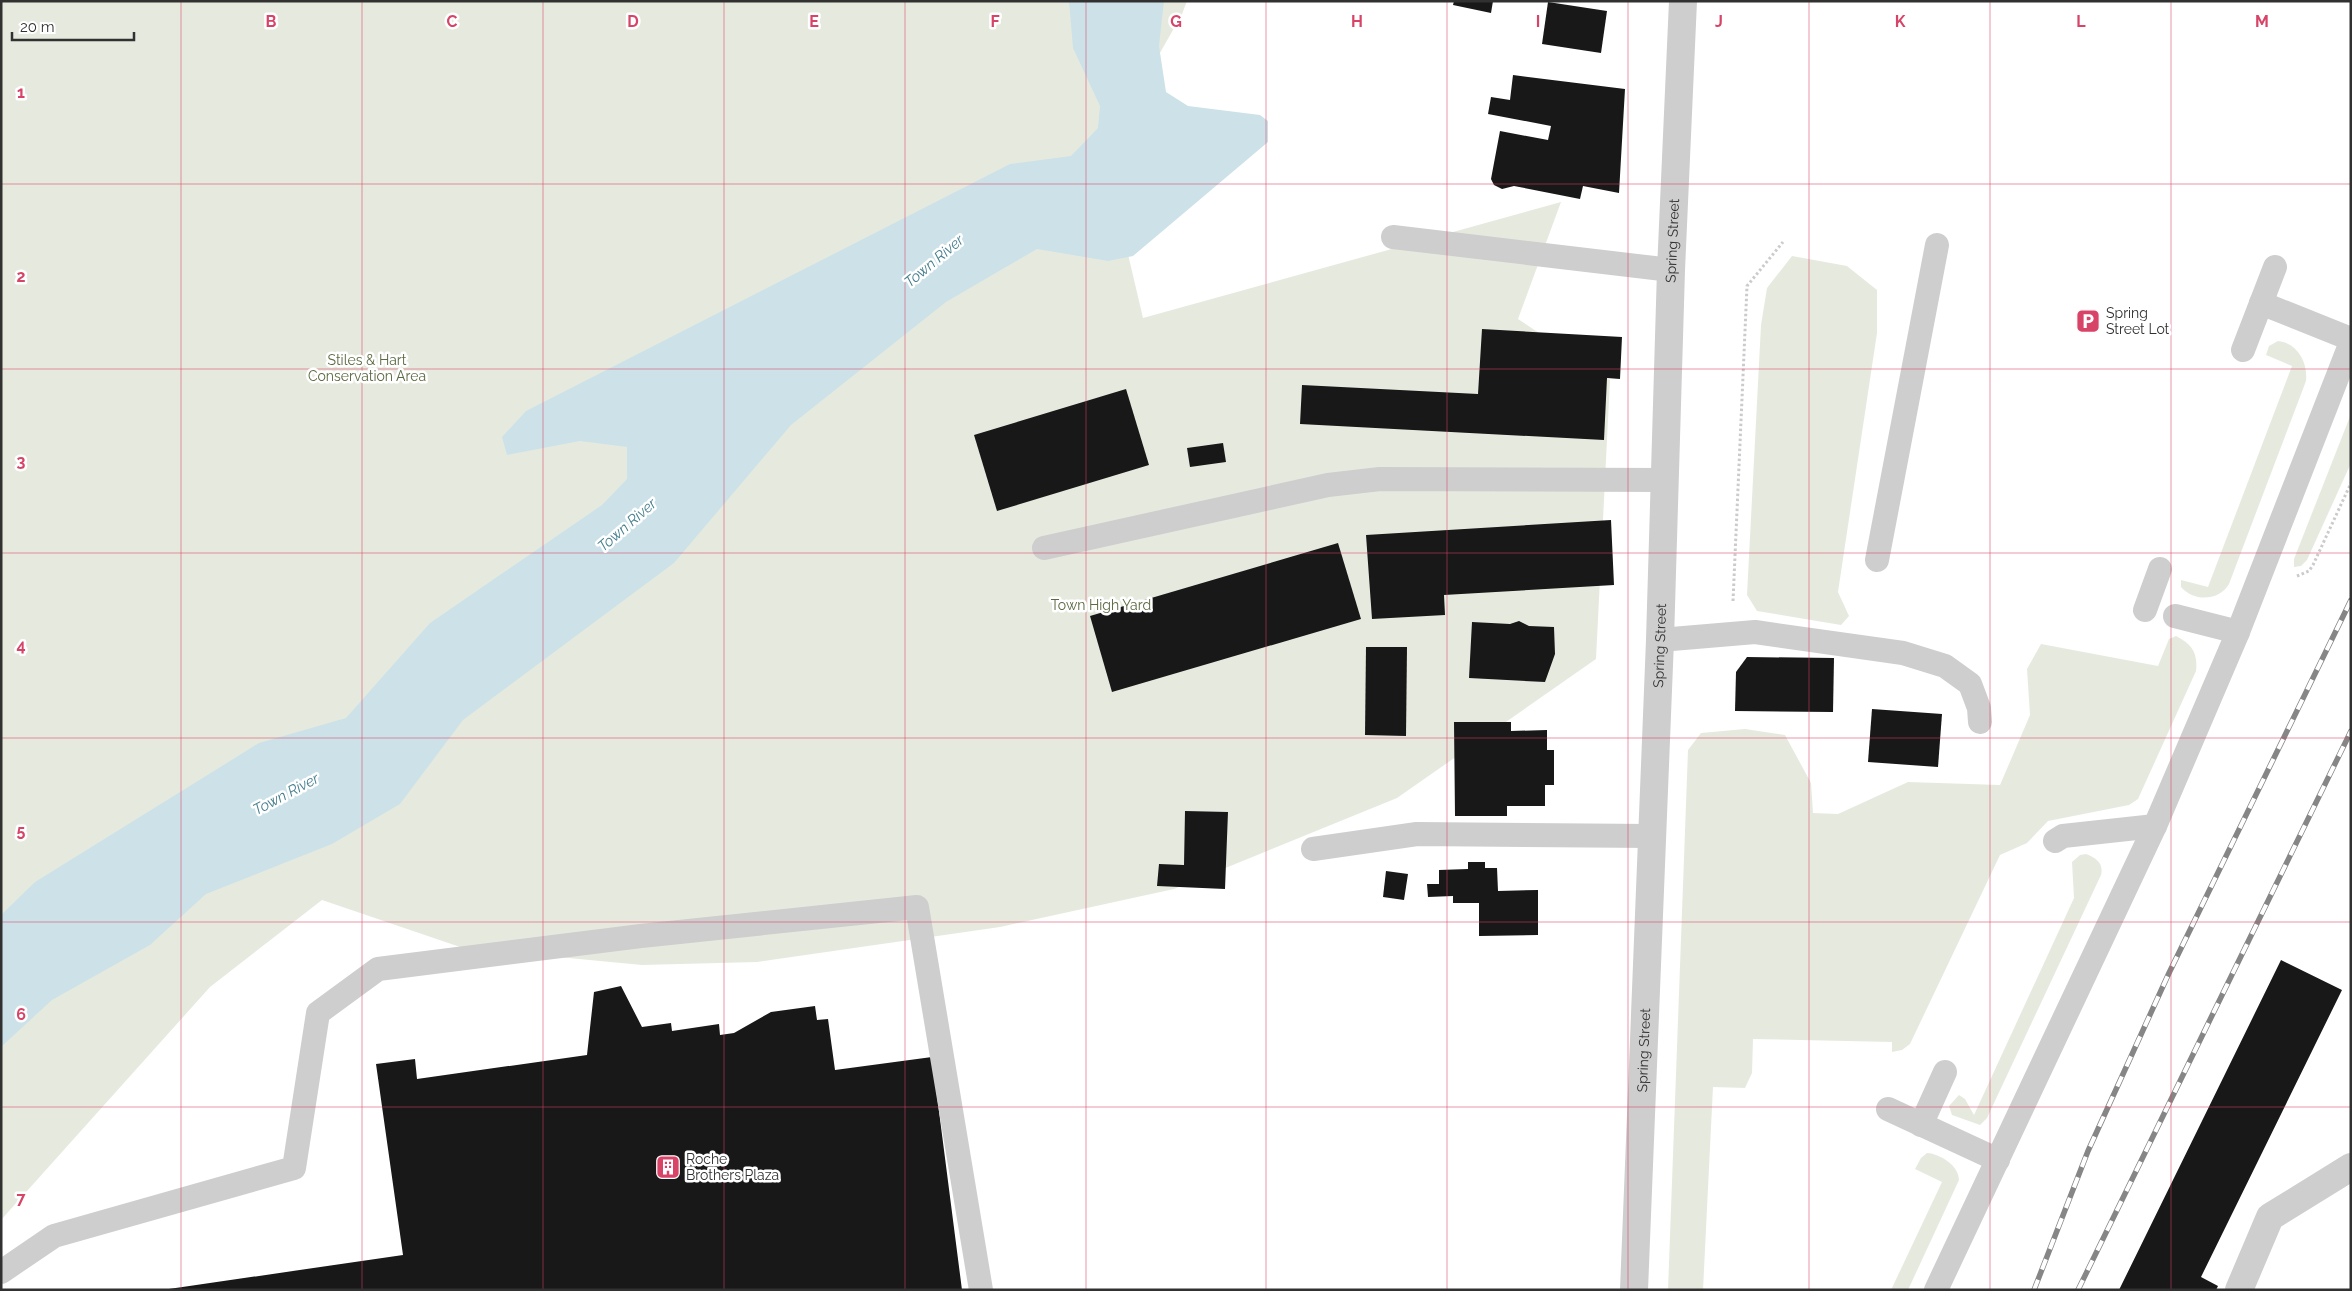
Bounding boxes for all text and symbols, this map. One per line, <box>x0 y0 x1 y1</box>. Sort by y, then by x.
scale bar <box>12 10 135 42</box>
text: B <box>266 12 277 31</box>
text: C <box>447 12 458 31</box>
text: D <box>627 12 639 31</box>
text: E <box>809 12 819 31</box>
text: F <box>990 12 1000 31</box>
text: G <box>1170 12 1182 31</box>
text: H <box>1351 12 1363 31</box>
text: I <box>1536 12 1540 31</box>
text: J <box>1715 12 1723 31</box>
text: K <box>1895 12 1906 31</box>
text: L <box>2076 12 2086 31</box>
text: M <box>2255 12 2269 31</box>
text: 20 m <box>20 18 55 36</box>
text: 1 <box>17 83 25 102</box>
street label: Spring Street <box>1663 198 1682 283</box>
water label: Town River <box>901 230 968 291</box>
text: 2 <box>16 267 26 286</box>
place label: Spring Street Lot <box>2106 305 2170 337</box>
parking icon: Spring Street Lot <box>2075 308 2101 334</box>
park label: Stiles & Hart Conservation Area <box>308 352 426 384</box>
text: 3 <box>17 452 26 471</box>
water label: Town River <box>594 494 661 555</box>
park label: Town High Yard <box>1051 597 1151 613</box>
street label: Spring Street <box>1650 603 1669 688</box>
text: 4 <box>16 636 26 655</box>
water label: Town River <box>250 769 323 819</box>
text: 5 <box>17 821 26 840</box>
text: 6 <box>16 1005 26 1024</box>
street label: Spring Street <box>1634 1007 1653 1093</box>
place label: Roche Brothers Plaza <box>686 1151 779 1183</box>
building icon: Roche Brothers Plaza <box>655 1154 681 1180</box>
text: 7 <box>17 1189 26 1208</box>

